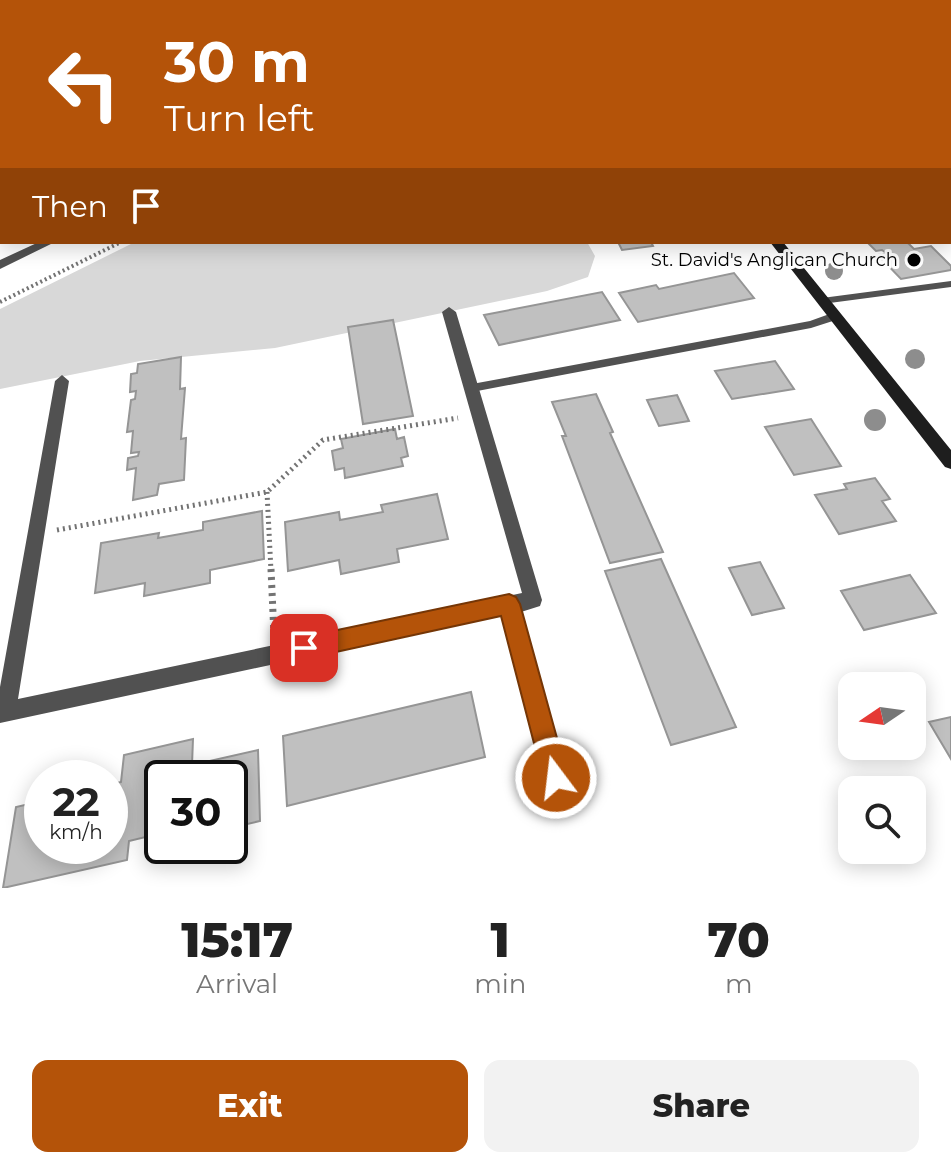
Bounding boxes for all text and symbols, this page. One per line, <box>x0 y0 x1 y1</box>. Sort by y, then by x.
text: 30 m <box>164 28 310 96</box>
icon: left <box>32 32 136 136</box>
text: Turn left <box>164 96 315 140</box>
icon: arrive <box>124 184 168 228</box>
text: Then <box>32 188 108 225</box>
place label: St. David's Anglican Church <box>651 249 898 271</box>
marker: St. David's Anglican Church <box>905 251 923 269</box>
pin <box>270 614 338 682</box>
icon: arrive <box>282 626 326 670</box>
north arrow <box>838 672 926 760</box>
map controls <box>838 672 926 864</box>
position arrow <box>514 736 598 820</box>
speed limit sign: 30 <box>144 760 248 864</box>
button: search <box>838 776 926 864</box>
text: 22 <box>52 777 100 826</box>
text: km/h <box>49 820 103 844</box>
text: 15:17 <box>181 911 293 969</box>
text: 1 <box>491 911 510 969</box>
text: 70 <box>708 911 770 969</box>
text: Arrival <box>196 968 278 1000</box>
text: min <box>474 968 526 1000</box>
text: m <box>725 968 752 1000</box>
button: Exit <box>32 1060 468 1152</box>
button: Share <box>484 1060 919 1152</box>

